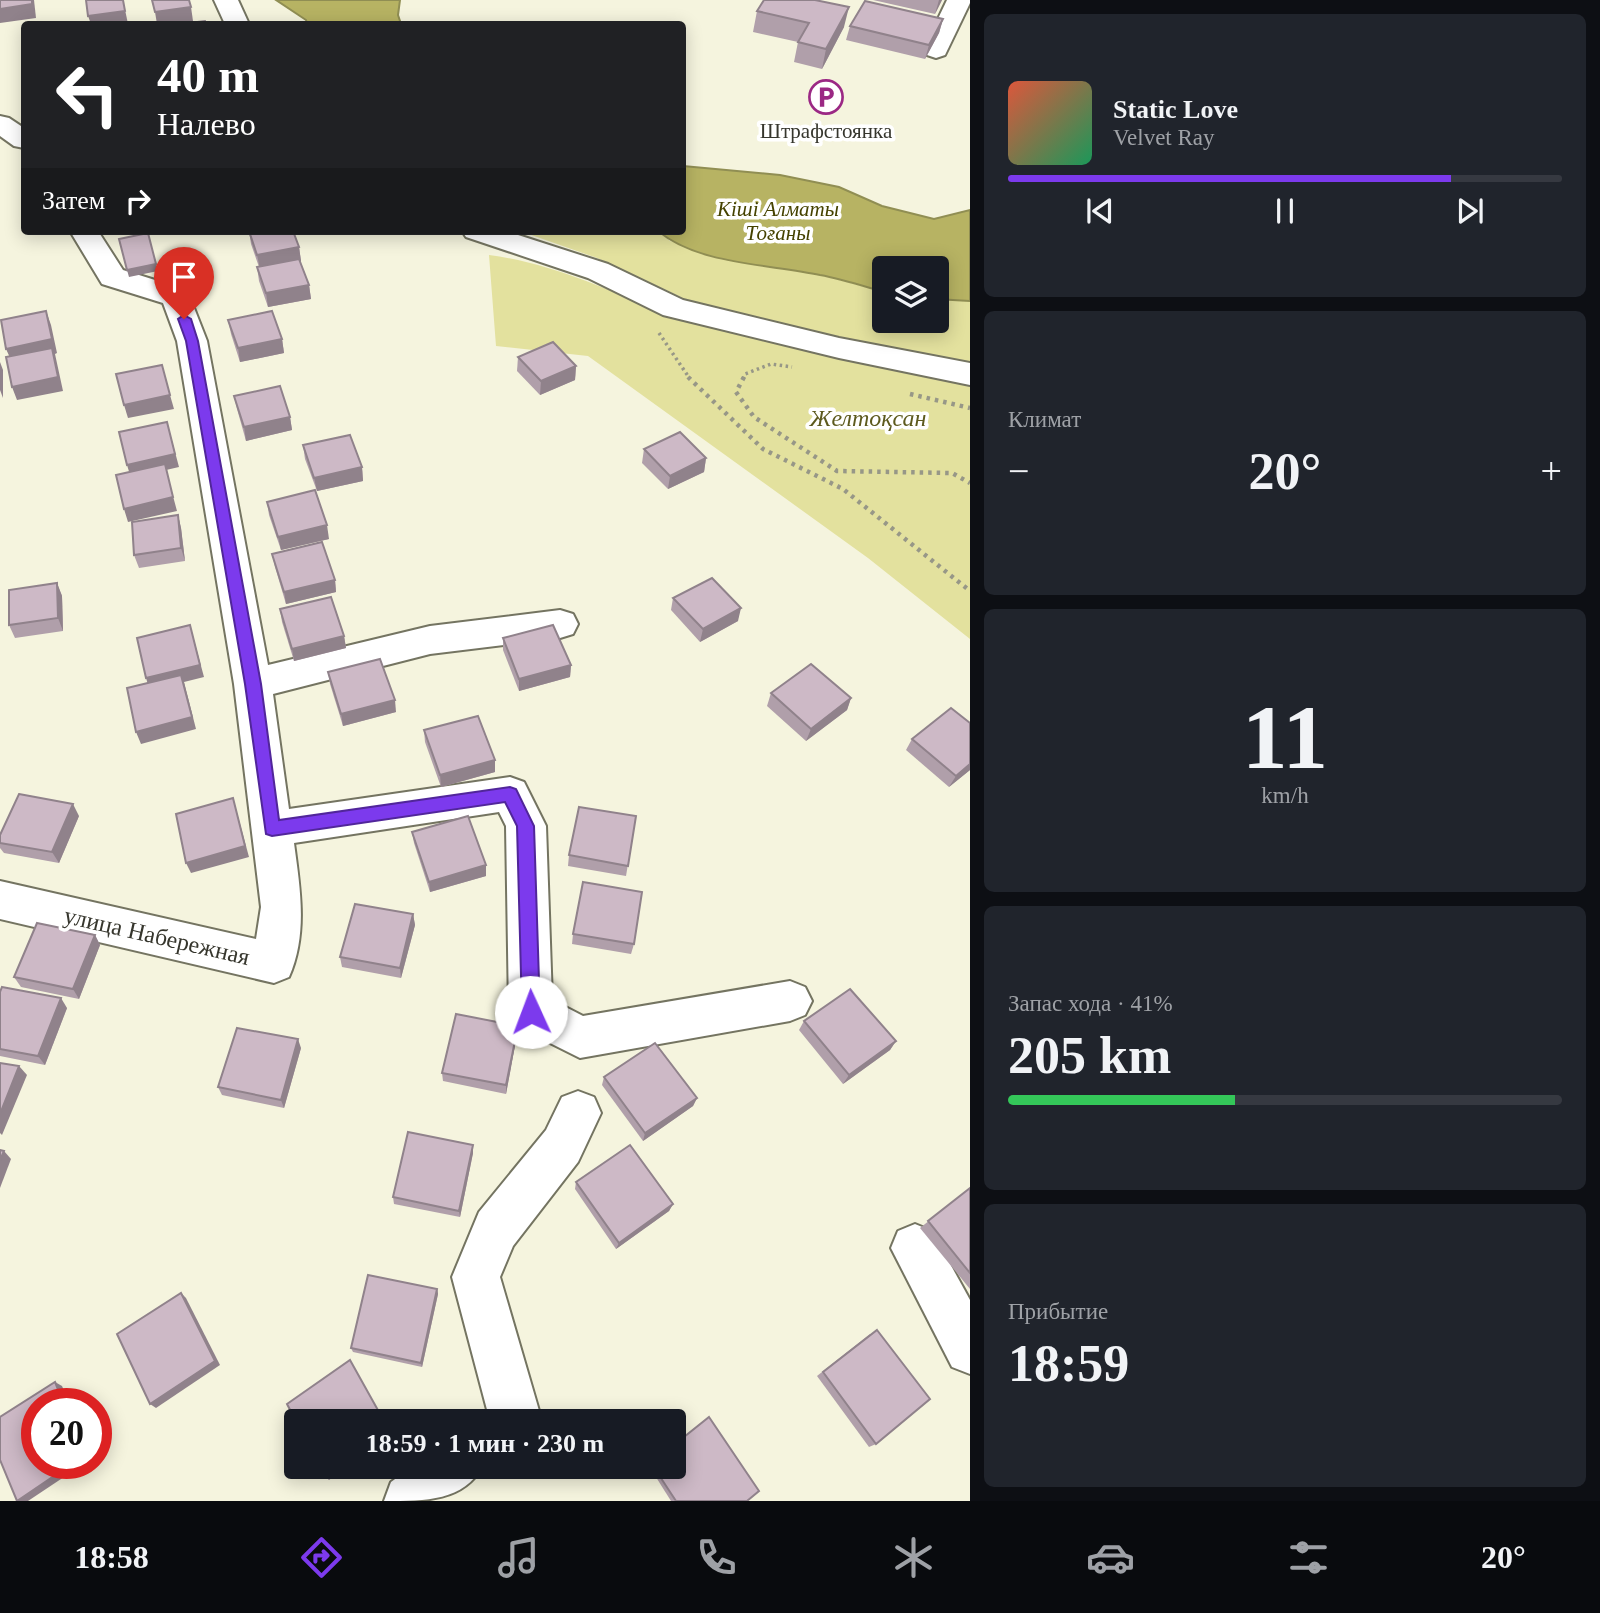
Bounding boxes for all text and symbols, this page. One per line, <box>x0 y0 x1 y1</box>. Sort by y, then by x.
text: 40 m <box>157 48 259 103</box>
icon: left <box>42 49 133 140</box>
parking icon: Штрафстоянка <box>807 78 845 116</box>
text: Static Love <box>1113 95 1238 124</box>
text: Налево <box>157 106 256 142</box>
place label: Штрафстоянка <box>760 119 893 143</box>
text: Velvet Ray <box>1113 125 1215 150</box>
icon: right <box>119 182 157 220</box>
text: Затем <box>42 186 105 215</box>
icon: previous <box>1081 192 1119 230</box>
icon: pause <box>1266 192 1304 230</box>
icon: next <box>1451 192 1489 230</box>
water label: Кіші Алматы Тоғаны <box>716 197 839 245</box>
pin <box>154 247 214 319</box>
map controls <box>872 256 949 333</box>
button: layers <box>872 256 949 333</box>
icon: arrive <box>165 258 203 296</box>
park label: Желтоқсан <box>809 405 927 431</box>
text: Климат <box>1008 407 1081 432</box>
text: 20° <box>1249 443 1321 500</box>
text: − <box>1008 450 1029 492</box>
text: + <box>1541 450 1562 492</box>
text: 11 <box>1242 687 1328 788</box>
text: km/h <box>1261 783 1309 808</box>
street label: улица Набережная <box>62 902 252 970</box>
position arrow <box>494 975 568 1049</box>
text: Запас хода · 41% <box>1008 991 1173 1016</box>
text: 205 km <box>1008 1027 1171 1084</box>
text: Прибытие <box>1008 1299 1108 1324</box>
text: 18:59 <box>1008 1335 1129 1392</box>
speed limit sign: 20 <box>21 1388 112 1479</box>
text: 18:59 · 1 мин · 230 m <box>366 1429 604 1458</box>
icon: directions <box>297 1533 346 1582</box>
icon: music <box>494 1533 543 1582</box>
icon: phone <box>692 1533 741 1582</box>
icon: climate <box>889 1533 938 1582</box>
icon: car <box>1086 1533 1135 1582</box>
icon: filters <box>1284 1533 1333 1582</box>
text: 18:58 <box>74 1539 149 1575</box>
text: 20° <box>1481 1539 1526 1575</box>

